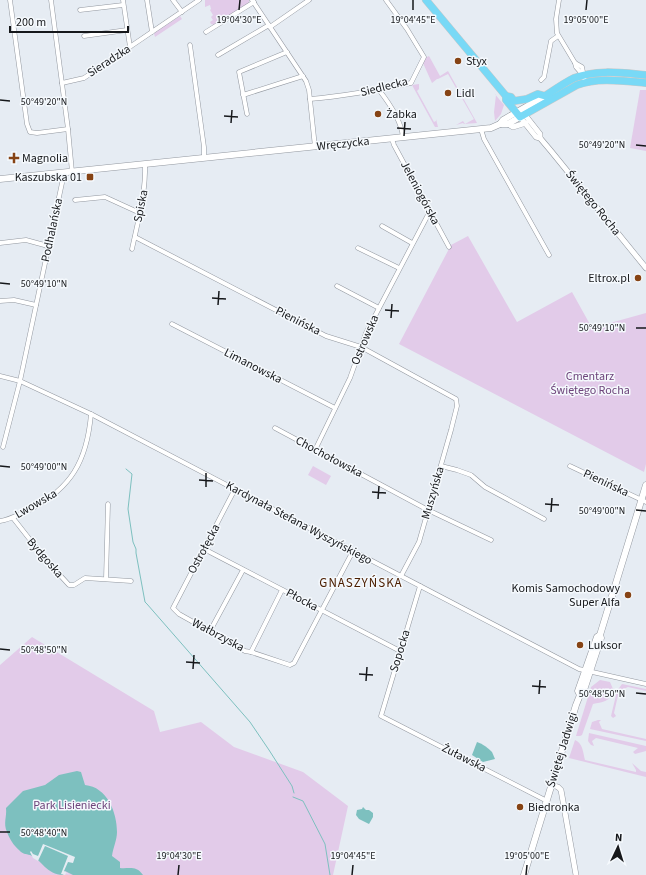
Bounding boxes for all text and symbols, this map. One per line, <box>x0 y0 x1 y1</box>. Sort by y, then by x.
scale bar <box>10 8 128 34</box>
text: 19°04'30"E <box>216 13 262 27</box>
text: 19°04'45"E <box>390 13 436 27</box>
text: 19°05'00"E <box>563 13 609 27</box>
text: 200 m <box>16 14 46 31</box>
street label: Sieradzka <box>84 41 134 81</box>
place label: Styx <box>466 53 488 70</box>
marker: Styx <box>453 56 463 66</box>
street label: Siedlecka <box>358 73 410 101</box>
place label: Lidl <box>456 85 475 102</box>
marker: Lidl <box>443 88 453 98</box>
text: 50°49'20"N <box>21 95 67 109</box>
place label: Żabka <box>386 106 417 123</box>
marker: Żabka <box>373 109 383 119</box>
street label: Wręczycka <box>316 133 370 155</box>
text: 50°49'20"N <box>579 138 625 152</box>
place label: Magnolia <box>22 150 68 167</box>
marker: Magnolia <box>9 153 19 163</box>
street label: Jeleniogórska <box>396 158 444 228</box>
street label: Świętego Rocha <box>561 167 625 239</box>
place label: Kaszubska 01 <box>15 169 82 186</box>
marker: Kaszubska 01 <box>85 172 95 182</box>
street label: Spiska <box>130 188 152 224</box>
street label: Podhalańska <box>37 197 67 263</box>
place label: Eltrox.pl <box>588 270 630 287</box>
marker: Eltrox.pl <box>633 273 643 283</box>
text: 50°49'10"N <box>21 277 67 291</box>
street label: Pienińska <box>272 302 324 340</box>
street label: Ostrowska <box>347 312 383 368</box>
text: 50°49'10"N <box>579 321 625 335</box>
street label: Limanowska <box>221 344 285 388</box>
park label: Cmentarz Świętego Rocha <box>550 368 630 399</box>
street label: Chochołowska <box>292 432 366 482</box>
text: 50°49'00"N <box>21 460 67 474</box>
street label: Muszyńska <box>417 465 449 521</box>
street label: Pienińska <box>580 465 632 501</box>
street label: Kardynała Stefana Wyszyńskiego <box>223 477 375 569</box>
street label: Lwowska <box>12 485 60 523</box>
text: 50°49'00"N <box>579 504 625 518</box>
street label: Ostrołęcka <box>184 521 224 577</box>
street label: Bydgoska <box>23 534 67 582</box>
district label: GNASZYŃSKA <box>319 574 403 592</box>
place label: Komis Samochodowy Super Alfa <box>512 580 620 611</box>
street label: Płocka <box>283 584 321 616</box>
marker: Komis Samochodowy Super Alfa <box>623 590 633 600</box>
street label: Wałbrzyska <box>189 614 247 656</box>
street label: Sopocka <box>386 628 414 674</box>
place label: Luksor <box>588 637 623 654</box>
marker: Luksor <box>575 640 585 650</box>
text: 50°48'50"N <box>21 643 67 657</box>
text: 50°48'50"N <box>579 687 625 701</box>
street label: Świętej Jadwigi <box>542 710 582 790</box>
street label: Żuławska <box>439 740 489 776</box>
park label: Park Lisieniecki <box>33 797 111 814</box>
place label: Biedronka <box>528 799 580 816</box>
marker: Biedronka <box>515 802 525 812</box>
text: 50°48'40"N <box>21 826 67 840</box>
north arrow <box>598 827 638 867</box>
text: N <box>614 830 623 845</box>
text: 19°04'30"E <box>156 849 202 863</box>
text: 19°04'45"E <box>330 849 376 863</box>
text: 19°05'00"E <box>504 849 550 863</box>

